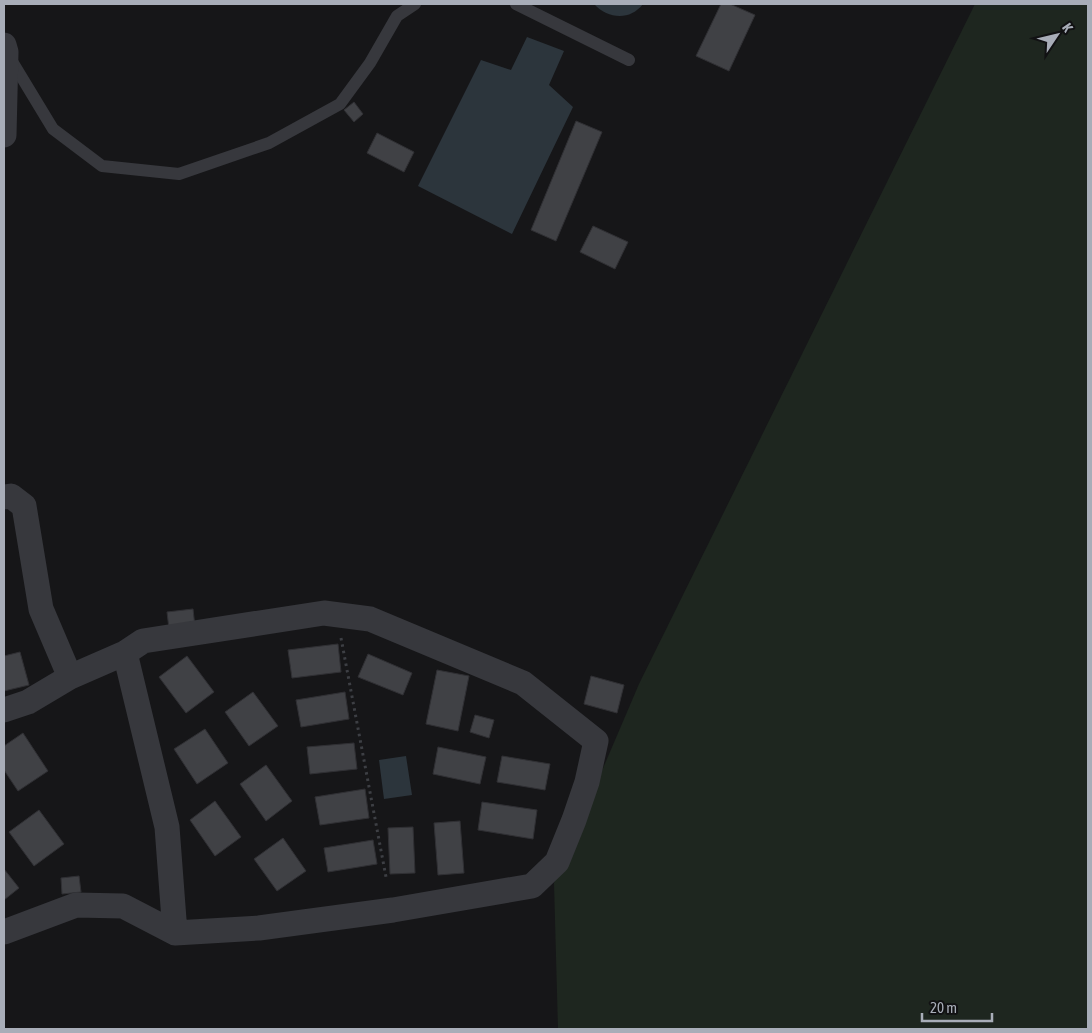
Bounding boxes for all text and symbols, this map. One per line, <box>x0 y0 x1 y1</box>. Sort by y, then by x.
north arrow <box>1032 10 1082 60</box>
text: K <box>1059 20 1076 35</box>
scale bar <box>922 990 992 1022</box>
text: 20 m <box>930 999 957 1016</box>

